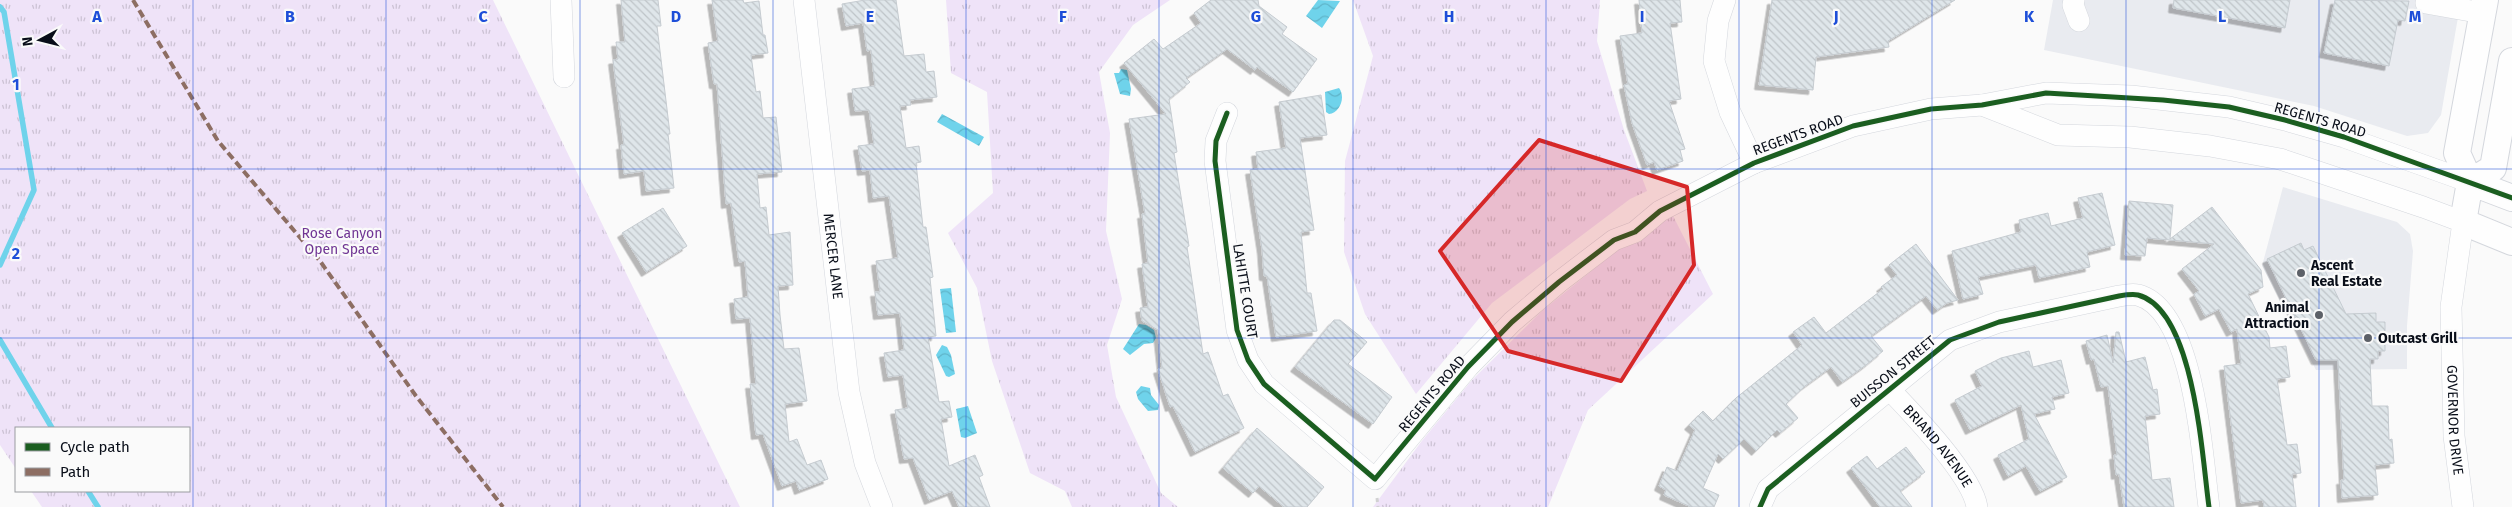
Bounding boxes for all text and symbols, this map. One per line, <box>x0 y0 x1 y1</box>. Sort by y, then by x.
text: A <box>91 7 102 26</box>
text: B <box>285 7 295 26</box>
text: C <box>478 7 488 26</box>
text: D <box>671 7 681 26</box>
text: E <box>866 7 874 26</box>
text: F <box>1059 7 1067 26</box>
text: G <box>1251 7 1261 26</box>
text: H <box>1444 7 1454 26</box>
text: I <box>1640 7 1644 26</box>
text: J <box>1832 7 1839 26</box>
text: K <box>2024 7 2035 26</box>
text: L <box>2218 7 2226 26</box>
text: M <box>2409 7 2422 26</box>
north arrow <box>15 15 65 65</box>
text: N <box>19 36 37 47</box>
text: 1 <box>12 75 20 94</box>
street label: REGENTS ROAD <box>2272 99 2368 141</box>
street label: REGENTS ROAD <box>1751 111 1845 159</box>
street label: MERCER LANE <box>820 212 847 300</box>
park label: Rose Canyon Open Space <box>302 225 382 258</box>
street label: LAHITTE COURT <box>1229 242 1261 341</box>
text: 2 <box>12 244 20 263</box>
place label: Ascent Real Estate <box>2310 257 2382 290</box>
marker: Ascent Real Estate <box>2295 267 2307 279</box>
place label: Animal Attraction <box>2244 299 2310 332</box>
marker: Animal Attraction <box>2313 309 2325 321</box>
place label: Outcast Grill <box>2378 330 2458 347</box>
street label: BUISSON STREET <box>1847 332 1940 412</box>
marker: Outcast Grill <box>2362 332 2374 344</box>
street label: REGENTS ROAD <box>1395 352 1469 436</box>
street label: GOVERNOR DRIVE <box>2444 365 2467 476</box>
street label: BRIAND AVENUE <box>1900 401 1976 490</box>
legend <box>15 427 190 492</box>
text: Cycle path <box>60 438 130 456</box>
text: Path <box>60 463 90 481</box>

